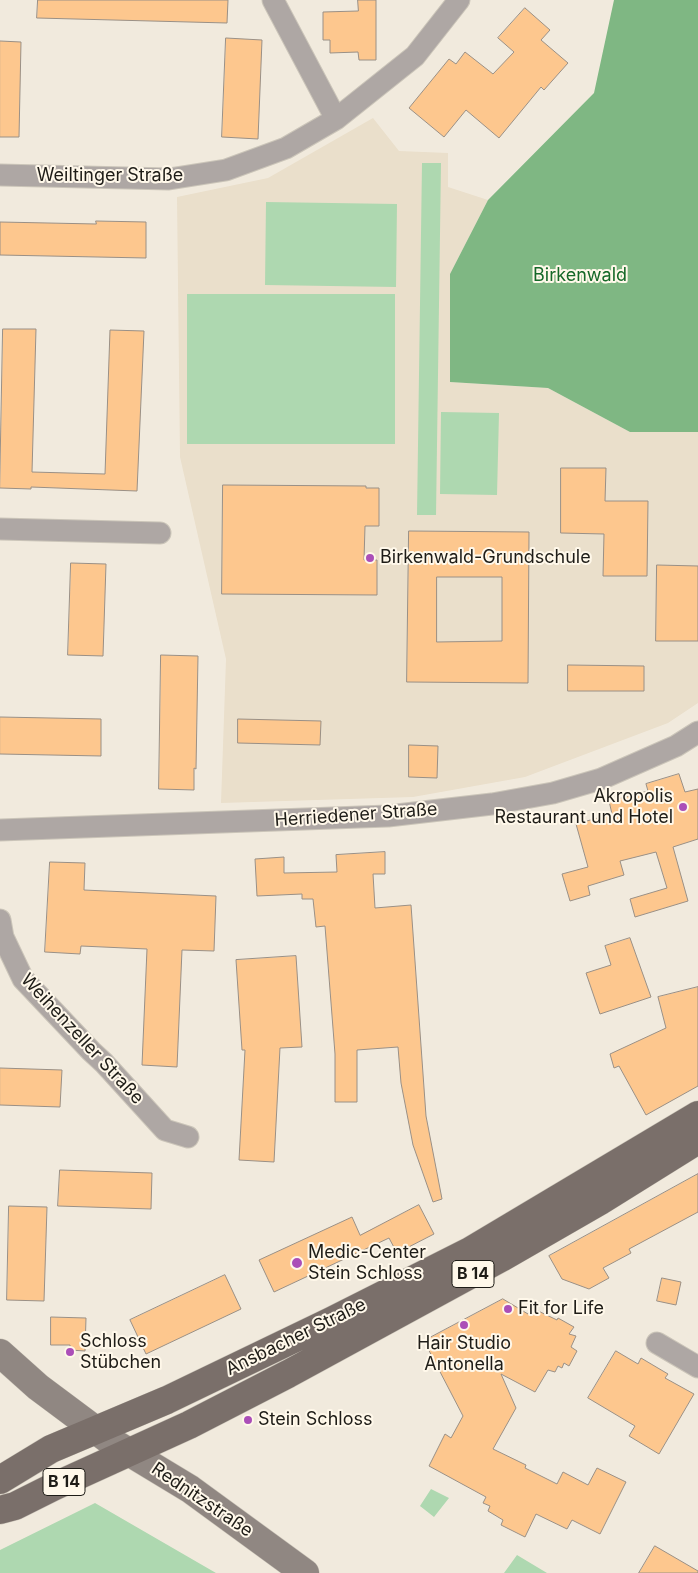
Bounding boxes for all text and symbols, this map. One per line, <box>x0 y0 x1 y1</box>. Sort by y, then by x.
street label: Weiltinger Straße <box>37 165 183 187</box>
park label: Birkenwald <box>533 265 627 287</box>
place label: Birkenwald-Grundschule <box>380 547 591 569</box>
marker: Birkenwald-Grundschule <box>364 552 376 564</box>
place label: Akropolis Restaurant und Hotel <box>494 786 673 829</box>
street label: Herriedener Straße <box>274 799 438 831</box>
marker: Akropolis Restaurant und Hotel <box>677 801 689 813</box>
street label: Weihenzeller Straße <box>16 969 148 1109</box>
place label: Medic-Center Stein Schloss <box>308 1242 426 1284</box>
marker: Medic-Center Stein Schloss <box>290 1256 304 1270</box>
road number: B 14 <box>452 1260 494 1288</box>
street label: Ansbacher Straße <box>222 1294 370 1380</box>
place label: Fit for Life <box>518 1298 604 1320</box>
marker: Fit for Life <box>502 1303 514 1315</box>
marker: Hair Studio Antonella <box>458 1319 470 1331</box>
place label: Schloss Stübchen <box>80 1331 161 1374</box>
place label: Hair Studio Antonella <box>417 1333 511 1376</box>
marker: Schloss Stübchen <box>64 1346 76 1358</box>
place label: Stein Schloss <box>258 1409 372 1431</box>
marker: Stein Schloss <box>242 1414 254 1426</box>
street label: Rednitzstraße <box>147 1458 257 1542</box>
road number: B 14 <box>43 1468 85 1495</box>

